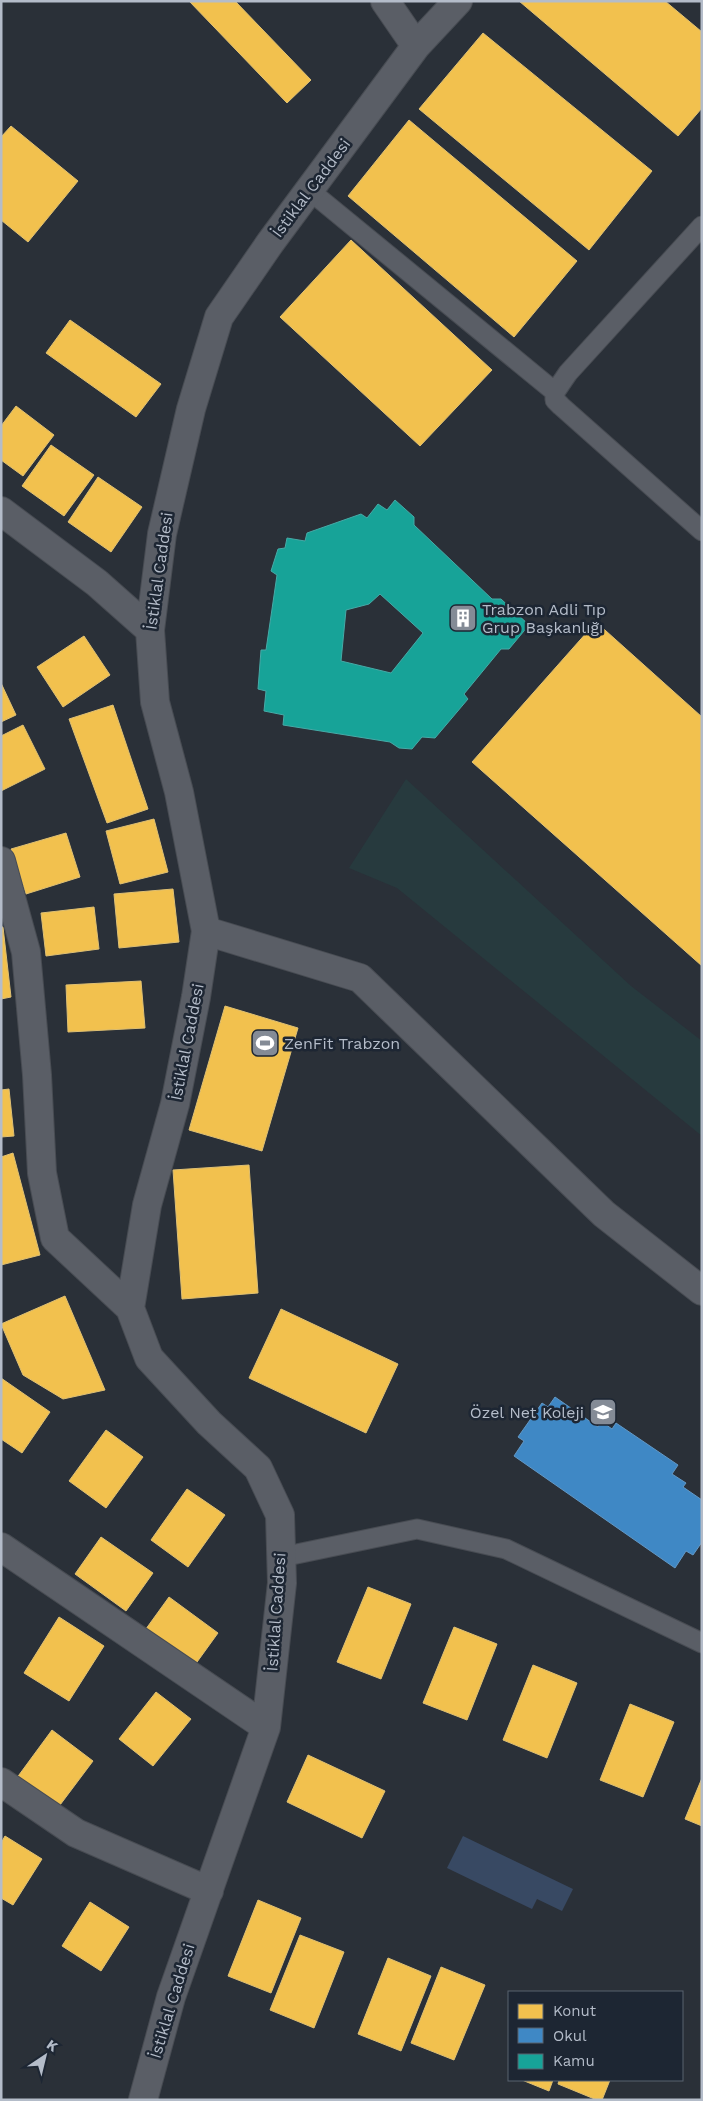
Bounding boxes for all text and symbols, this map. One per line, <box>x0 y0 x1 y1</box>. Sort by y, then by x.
street label: İstiklal Caddesi <box>268 135 354 241</box>
street label: İstiklal Caddesi <box>141 511 177 631</box>
place label: Trabzon Adli Tıp Grup Başkanlığı <box>482 600 606 637</box>
building icon: Trabzon Adli Tıp Grup Başkanlığı <box>448 603 478 633</box>
street label: İstiklal Caddesi <box>166 982 208 1102</box>
sports icon: ZenFit Trabzon <box>250 1028 280 1058</box>
place label: ZenFit Trabzon <box>284 1034 400 1053</box>
school or university icon: Özel Net Koleji <box>588 1397 618 1427</box>
place label: Özel Net Koleji <box>470 1403 584 1422</box>
street label: İstiklal Caddesi <box>262 1552 290 1672</box>
street label: İstiklal Caddesi <box>146 1941 198 2061</box>
legend <box>508 1991 683 2081</box>
text: Konut <box>553 2002 597 2020</box>
text: Okul <box>553 2027 587 2045</box>
north arrow <box>20 2031 70 2081</box>
text: K <box>44 2036 61 2055</box>
text: Kamu <box>553 2052 595 2070</box>

